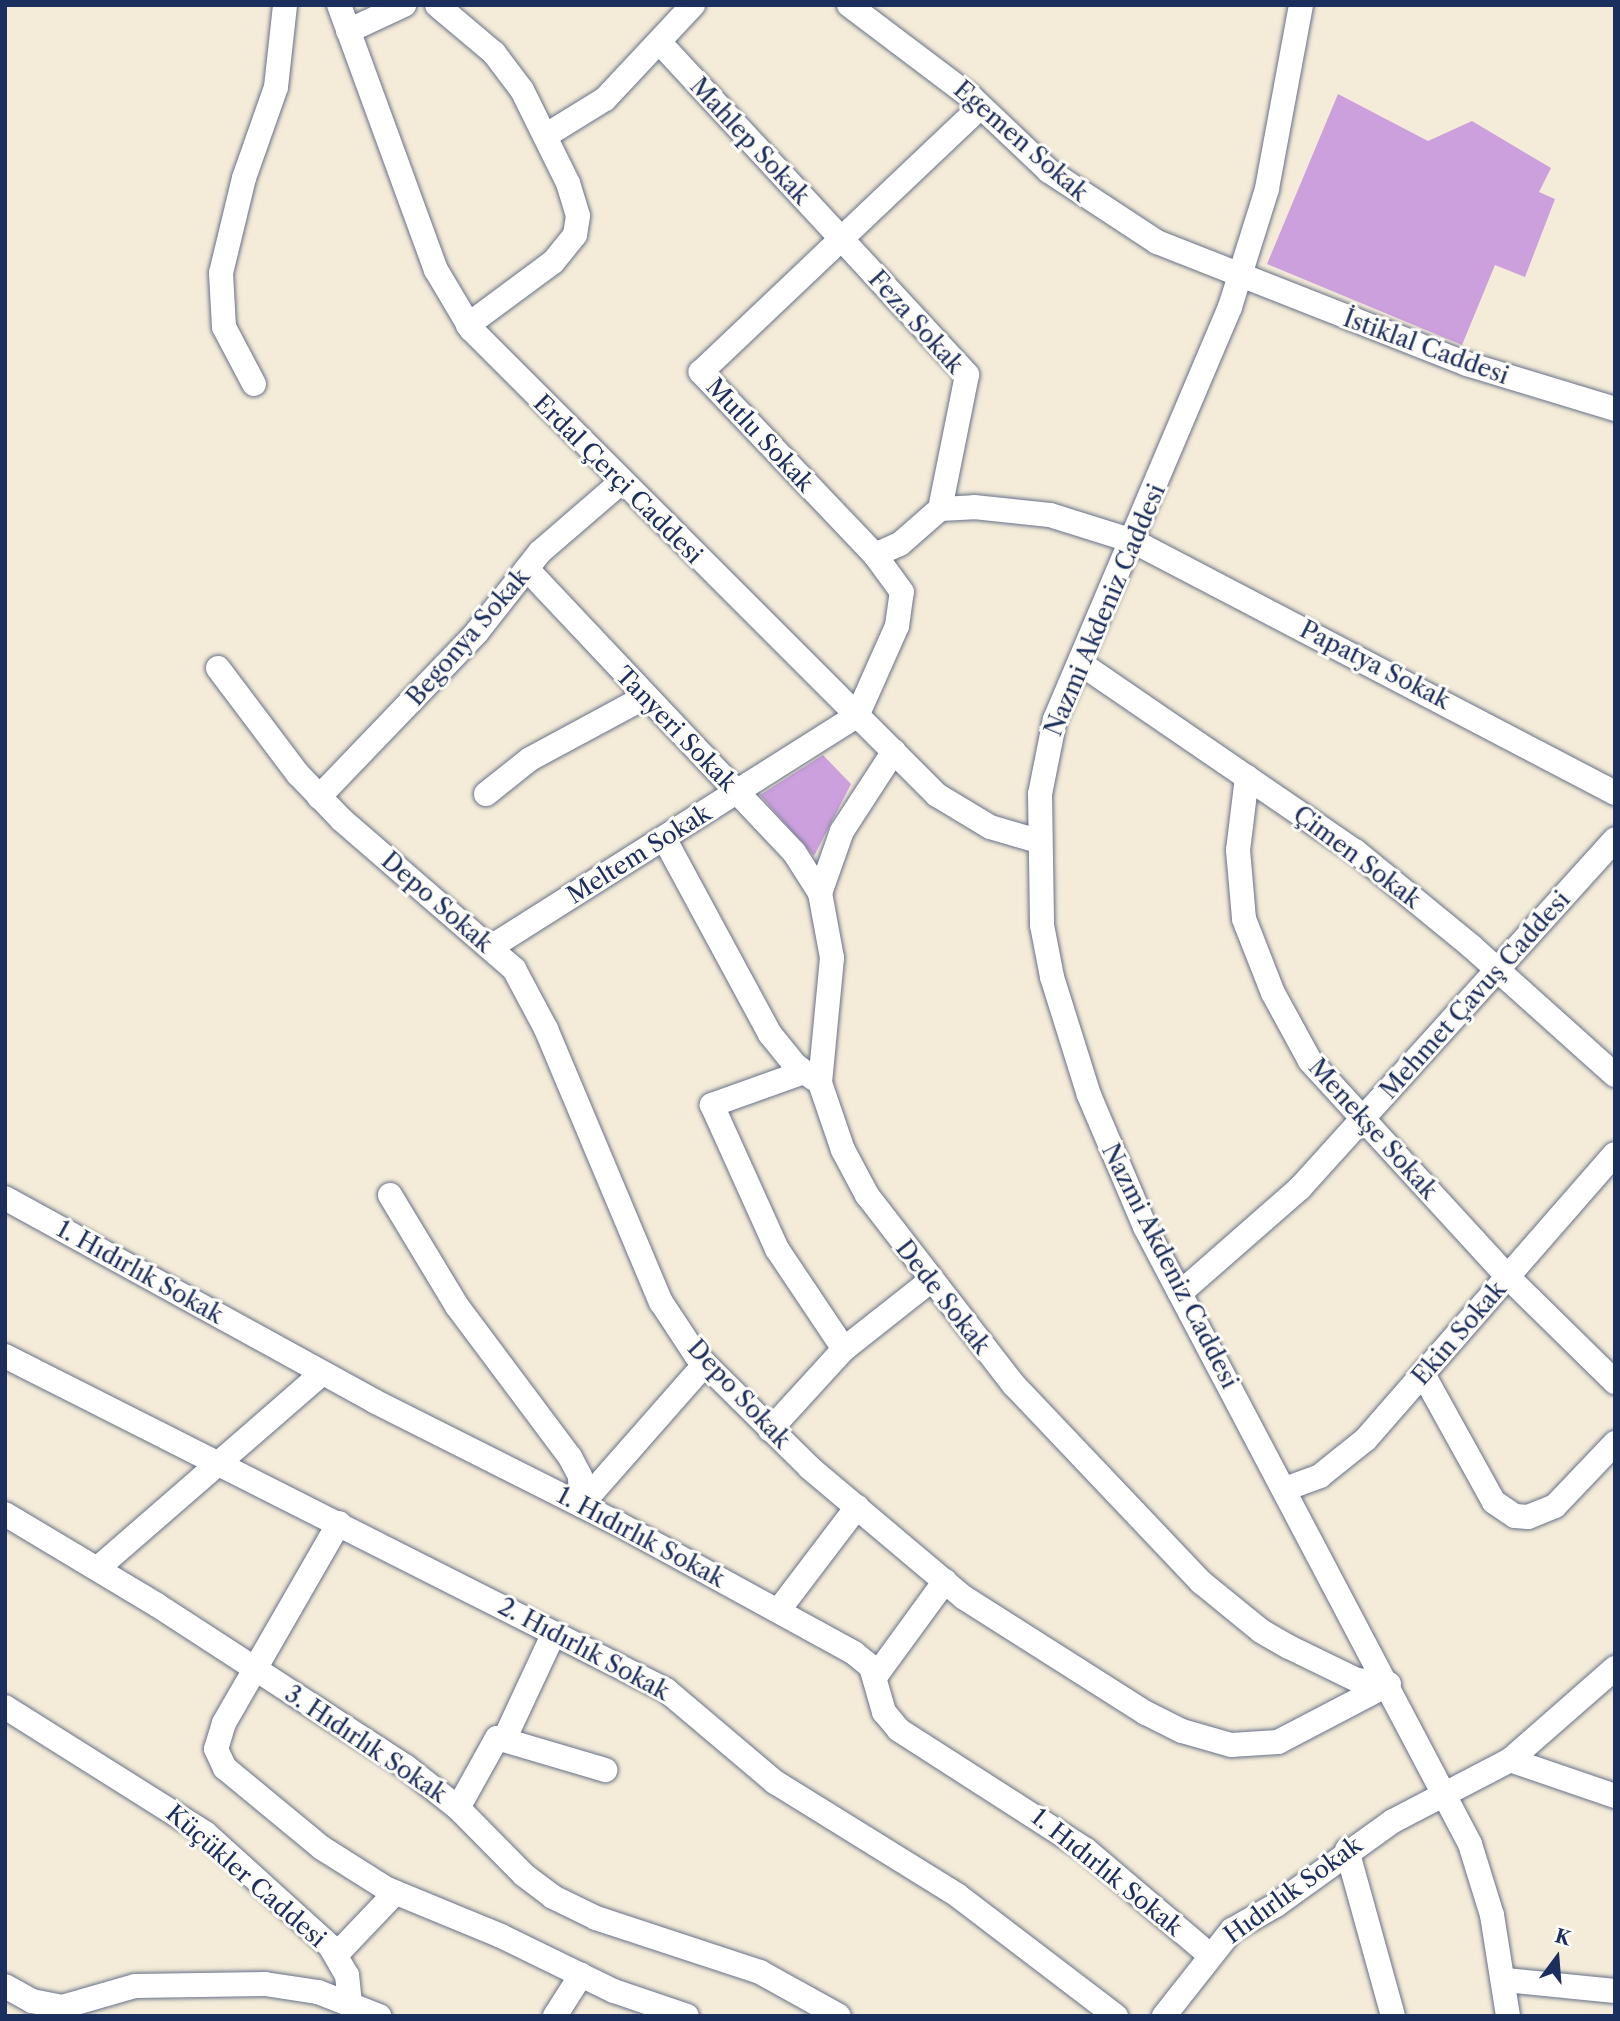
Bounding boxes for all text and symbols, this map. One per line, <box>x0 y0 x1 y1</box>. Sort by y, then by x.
street label: Mahlep Sokak <box>684 72 816 210</box>
street label: Egemen Sokak <box>948 75 1094 207</box>
street label: Feza Sokak <box>862 265 970 379</box>
street label: İstiklal Caddesi <box>1339 304 1513 390</box>
street label: Mutlu Sokak <box>700 372 820 498</box>
street label: Erdal Çerçi Caddesi <box>528 389 708 569</box>
street label: Nazmi Akdeniz Caddesi <box>1039 479 1171 741</box>
street label: Begonya Sokak <box>400 562 536 712</box>
street label: Papatya Sokak <box>1295 615 1455 715</box>
street label: Tanyeri Sokak <box>609 661 743 797</box>
street label: Meltem Sokak <box>562 798 716 910</box>
street label: Çimen Sokak <box>1288 800 1426 914</box>
street label: Depo Sokak <box>376 846 498 958</box>
street label: Mehmet Çavuş Caddesi <box>1374 885 1576 1105</box>
street label: Menekşe Sokak <box>1302 1053 1444 1205</box>
street label: Nazmi Akdeniz Caddesi <box>1095 1138 1245 1394</box>
street label: 1. Hıdırlık Sokak <box>52 1214 228 1330</box>
street label: Dede Sokak <box>890 1234 996 1360</box>
street label: Ekin Sokak <box>1406 1275 1512 1391</box>
street label: Depo Sokak <box>681 1334 797 1454</box>
street label: 1. Hıdırlık Sokak <box>552 1481 730 1593</box>
street label: 2. Hıdırlık Sokak <box>493 1592 675 1706</box>
street label: 3. Hıdırlık Sokak <box>279 1679 453 1809</box>
street label: Küçükler Caddesi <box>160 1799 332 1953</box>
street label: 1. Hıdırlık Sokak <box>1026 1802 1188 1942</box>
street label: Hıdırlık Sokak <box>1218 1830 1368 1950</box>
north arrow <box>1522 1923 1592 1993</box>
text: K <box>1552 1924 1573 1950</box>

